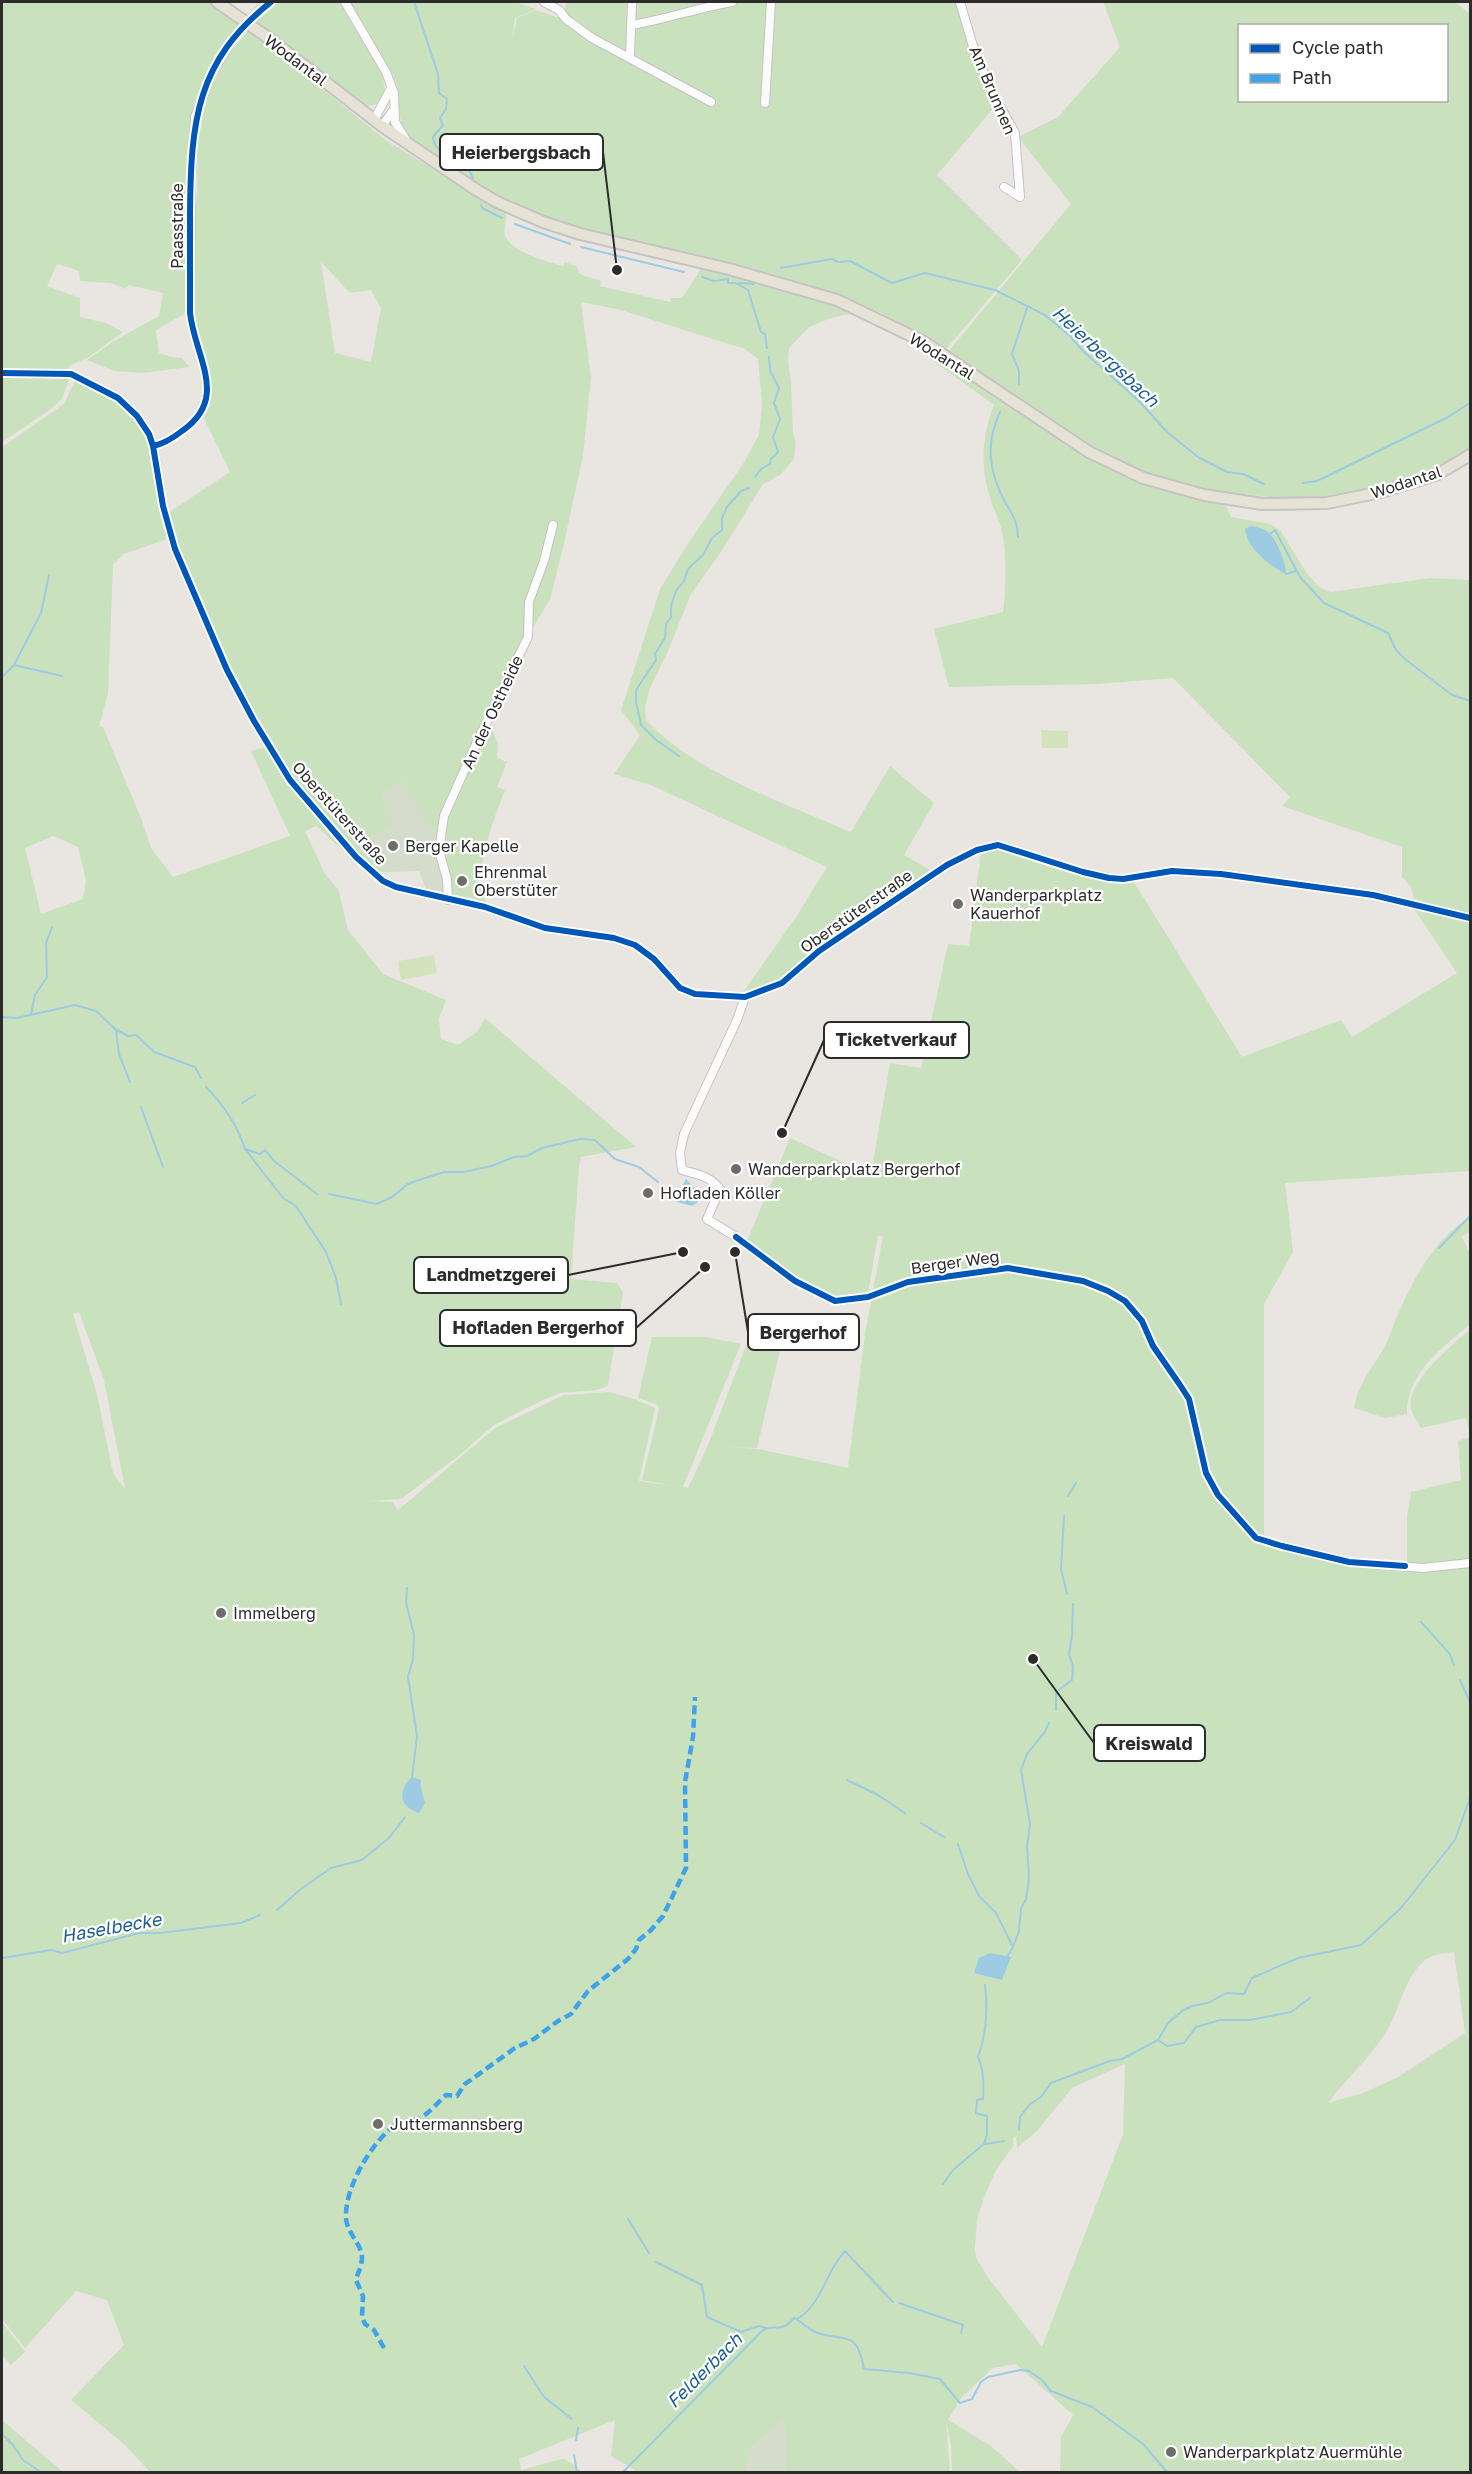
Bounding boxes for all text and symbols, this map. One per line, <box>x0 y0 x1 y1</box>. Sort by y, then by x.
legend <box>1238 24 1448 102</box>
street label: Wodantal <box>261 30 331 90</box>
text: Cycle path <box>1292 36 1384 58</box>
street label: Am Brunnen <box>965 43 1021 137</box>
text: Path <box>1292 66 1332 88</box>
callout: Heierbergsbach <box>440 134 603 170</box>
text: Heierbergsbach <box>451 141 591 163</box>
street label: Paasstraße <box>167 183 187 269</box>
water label: Heierbergsbach <box>1048 301 1164 412</box>
street label: Wodantal <box>906 328 978 384</box>
street label: Wodantal <box>1368 461 1444 503</box>
street label: An der Ostheide <box>457 652 527 772</box>
street label: Oberstüterstraße <box>288 757 392 869</box>
place label: Berger Kapelle <box>405 836 519 856</box>
marker: Berger Kapelle <box>386 839 400 853</box>
place label: Ehrenmal Oberstüter <box>474 862 558 900</box>
street label: Oberstüterstraße <box>796 865 916 957</box>
marker: Ehrenmal Oberstüter <box>455 874 469 888</box>
place label: Wanderparkplatz Kauerhof <box>970 885 1102 923</box>
marker: Wanderparkplatz Kauerhof <box>951 897 965 911</box>
callout: Ticketverkauf <box>824 1022 969 1058</box>
text: Ticketverkauf <box>835 1028 957 1050</box>
place label: Wanderparkplatz Bergerhof <box>748 1159 961 1179</box>
marker: Wanderparkplatz Bergerhof <box>729 1162 743 1176</box>
place label: Hofladen Köller <box>660 1183 780 1203</box>
marker: Hofladen Köller <box>641 1186 655 1200</box>
street label: Berger Weg <box>909 1246 1001 1278</box>
callout: Landmetzgerei <box>414 1257 568 1293</box>
text: Landmetzgerei <box>426 1263 556 1285</box>
callout: Hofladen Bergerhof <box>440 1310 636 1346</box>
callout: Bergerhof <box>748 1314 859 1350</box>
text: Hofladen Bergerhof <box>452 1316 624 1338</box>
text: Bergerhof <box>760 1321 847 1343</box>
place label: Immelberg <box>233 1603 316 1623</box>
marker: Immelberg <box>214 1606 228 1620</box>
callout: Kreiswald <box>1094 1725 1205 1761</box>
text: Kreiswald <box>1105 1732 1193 1754</box>
water label: Haselbecke <box>59 1907 164 1947</box>
place label: Juttermannsberg <box>390 2114 523 2134</box>
marker: Juttermannsberg <box>371 2117 385 2131</box>
water label: Felderbach <box>662 2327 747 2412</box>
place label: Wanderparkplatz Auermühle <box>1183 2442 1402 2462</box>
marker: Wanderparkplatz Auermühle <box>1164 2445 1178 2459</box>

